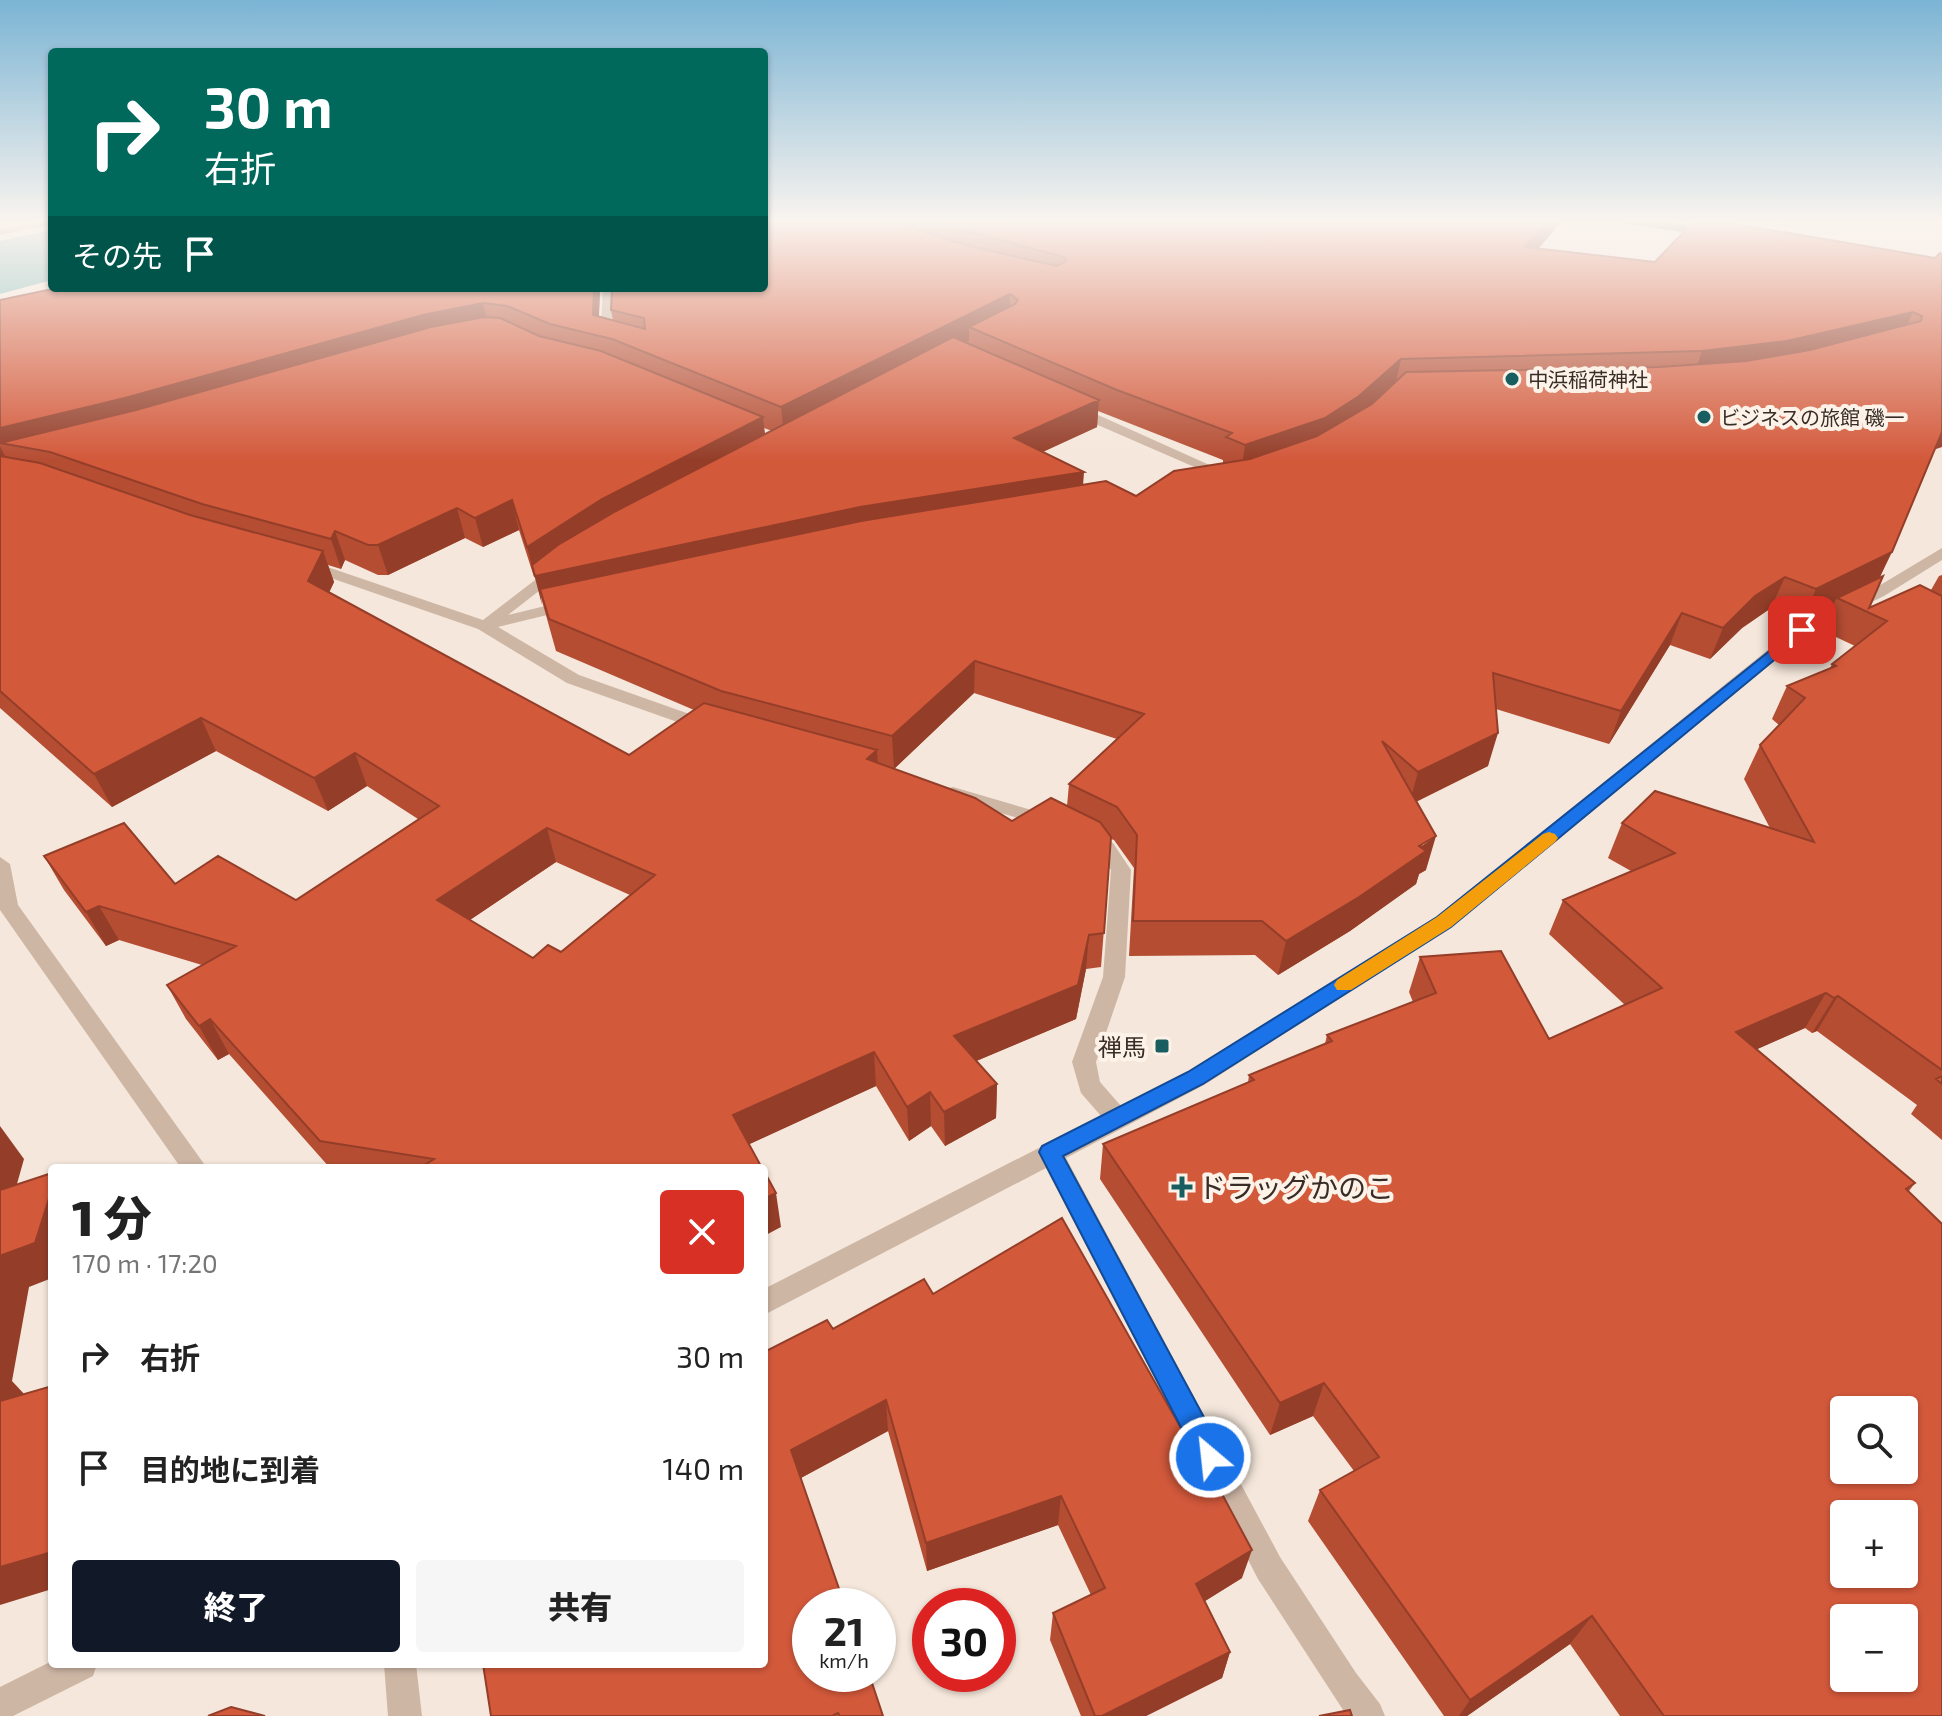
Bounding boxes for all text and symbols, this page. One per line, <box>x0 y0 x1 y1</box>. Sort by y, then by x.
text: 30 m <box>204 72 333 139</box>
icon: right <box>72 80 176 184</box>
text: 右折 <box>204 146 276 189</box>
icon: arrive <box>178 232 222 276</box>
text: その先 <box>72 237 162 273</box>
place label: 中浜稲荷神社 <box>1528 367 1648 391</box>
marker: 中浜稲荷神社 <box>1503 370 1521 388</box>
place label: ビジネスの旅館 磯一 <box>1720 405 1904 429</box>
marker: ビジネスの旅館 磯一 <box>1695 408 1713 426</box>
pin <box>1768 596 1836 664</box>
icon: arrive <box>1780 608 1824 652</box>
place label: 禅馬 <box>1098 1032 1146 1061</box>
marker: 禅馬 <box>1153 1037 1171 1055</box>
place label: ドラッグかのこ <box>1198 1170 1394 1204</box>
marker: ドラッグかのこ <box>1173 1178 1191 1196</box>
text: 1 分 <box>72 1188 152 1246</box>
button: close <box>660 1190 744 1274</box>
text: 170 m · 17:20 <box>72 1247 218 1278</box>
icon: right <box>72 1334 116 1378</box>
text: 30 m <box>676 1338 744 1374</box>
text: 右折 <box>140 1339 200 1375</box>
map controls <box>1830 1396 1918 1692</box>
button: search <box>1830 1396 1918 1484</box>
position arrow <box>1168 1415 1252 1499</box>
icon: arrive <box>72 1446 116 1490</box>
text: 140 m <box>663 1450 744 1486</box>
text: 目的地に到着 <box>140 1451 320 1487</box>
button: + <box>1830 1500 1918 1588</box>
button: 終了 <box>72 1560 400 1652</box>
button: 共有 <box>416 1560 744 1652</box>
speed limit sign: 30 <box>912 1588 1016 1692</box>
button: − <box>1830 1604 1918 1692</box>
text: 21 <box>824 1606 864 1654</box>
text: km/h <box>819 1648 869 1672</box>

